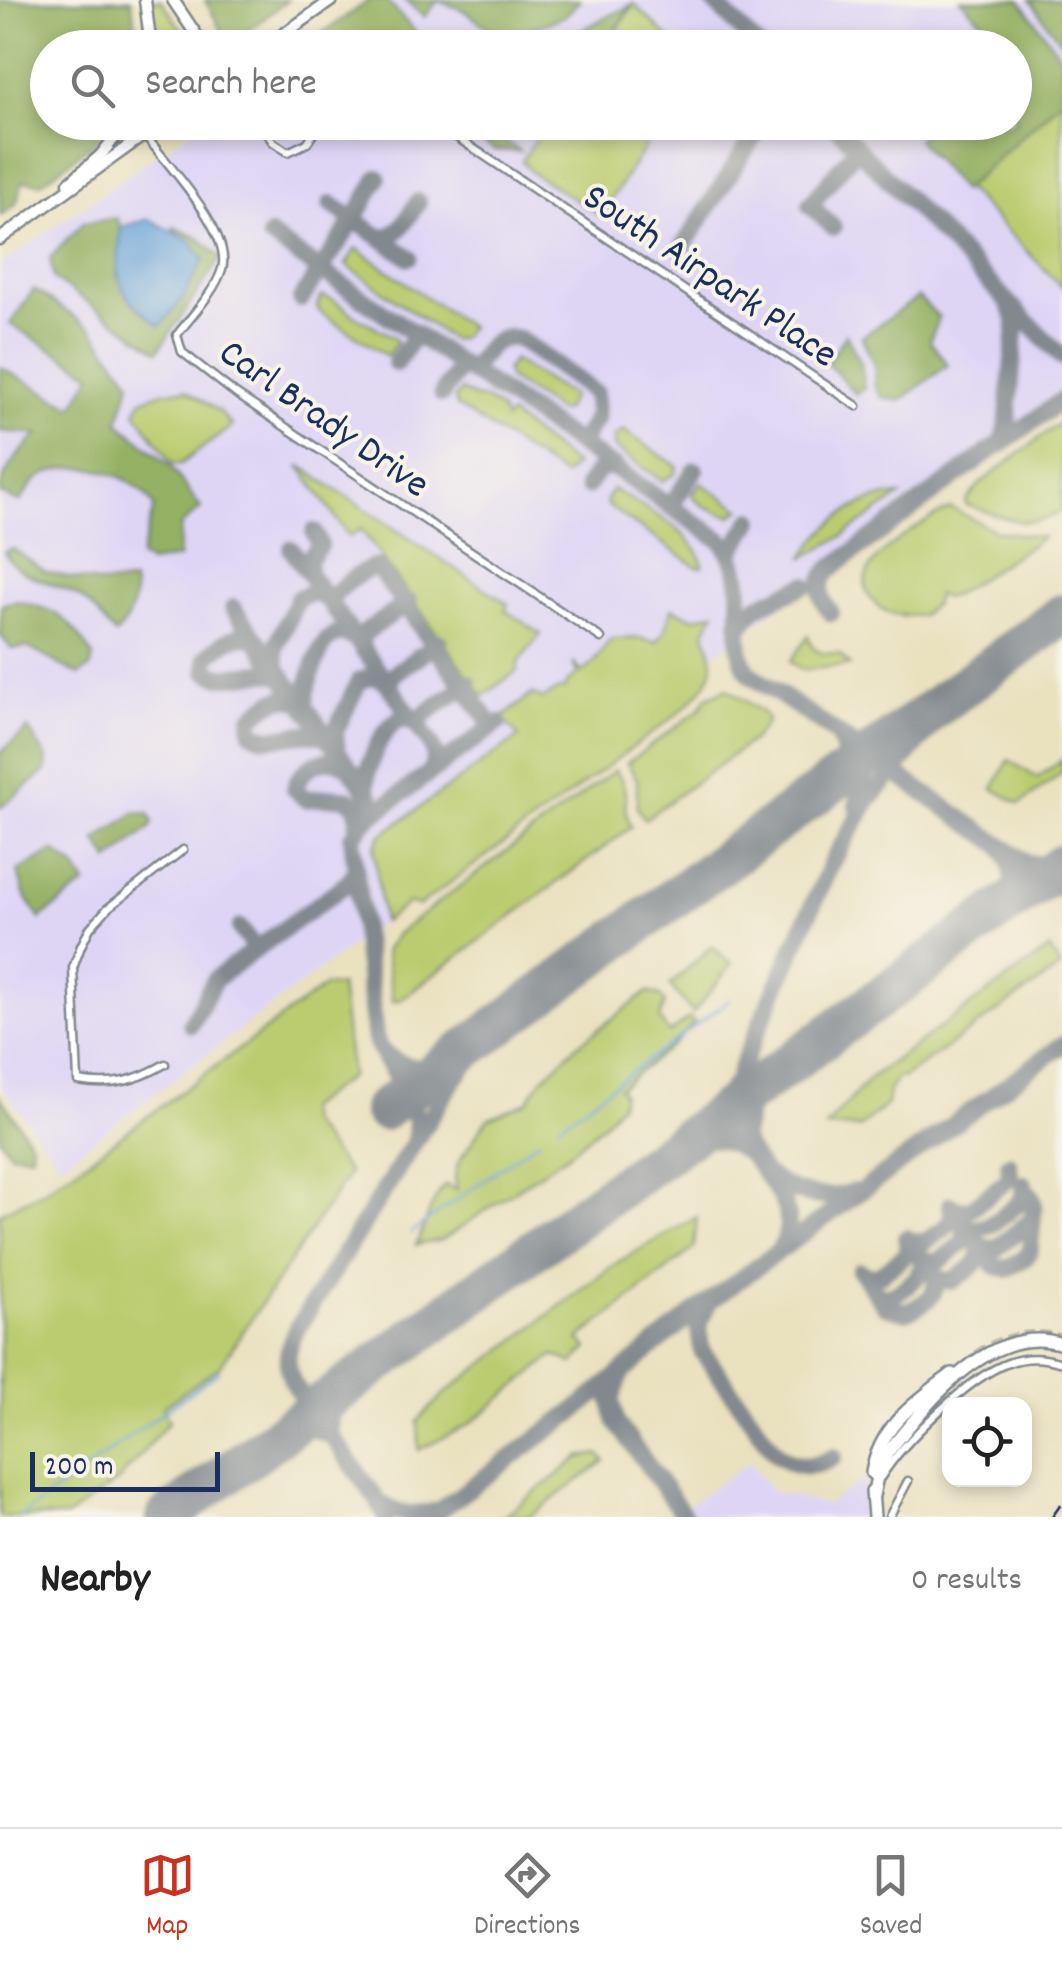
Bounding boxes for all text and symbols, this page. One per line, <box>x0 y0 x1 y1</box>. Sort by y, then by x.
search box <box>30 30 1032 140</box>
icon: search <box>65 58 120 113</box>
text: Search here <box>145 58 317 113</box>
street label: South Airpark Place <box>569 172 847 385</box>
street label: Carl Brady Drive <box>205 327 439 515</box>
map controls <box>942 1397 1032 1487</box>
button: locate <box>942 1397 1032 1487</box>
scale bar <box>30 1447 220 1492</box>
text: 200 m <box>45 1449 113 1489</box>
text: Nearby <box>40 1552 150 1612</box>
text: 0 results <box>911 1559 1022 1605</box>
tab: Map <box>140 1848 195 1948</box>
tab: Directions <box>474 1848 580 1948</box>
tab: Saved <box>860 1848 922 1948</box>

